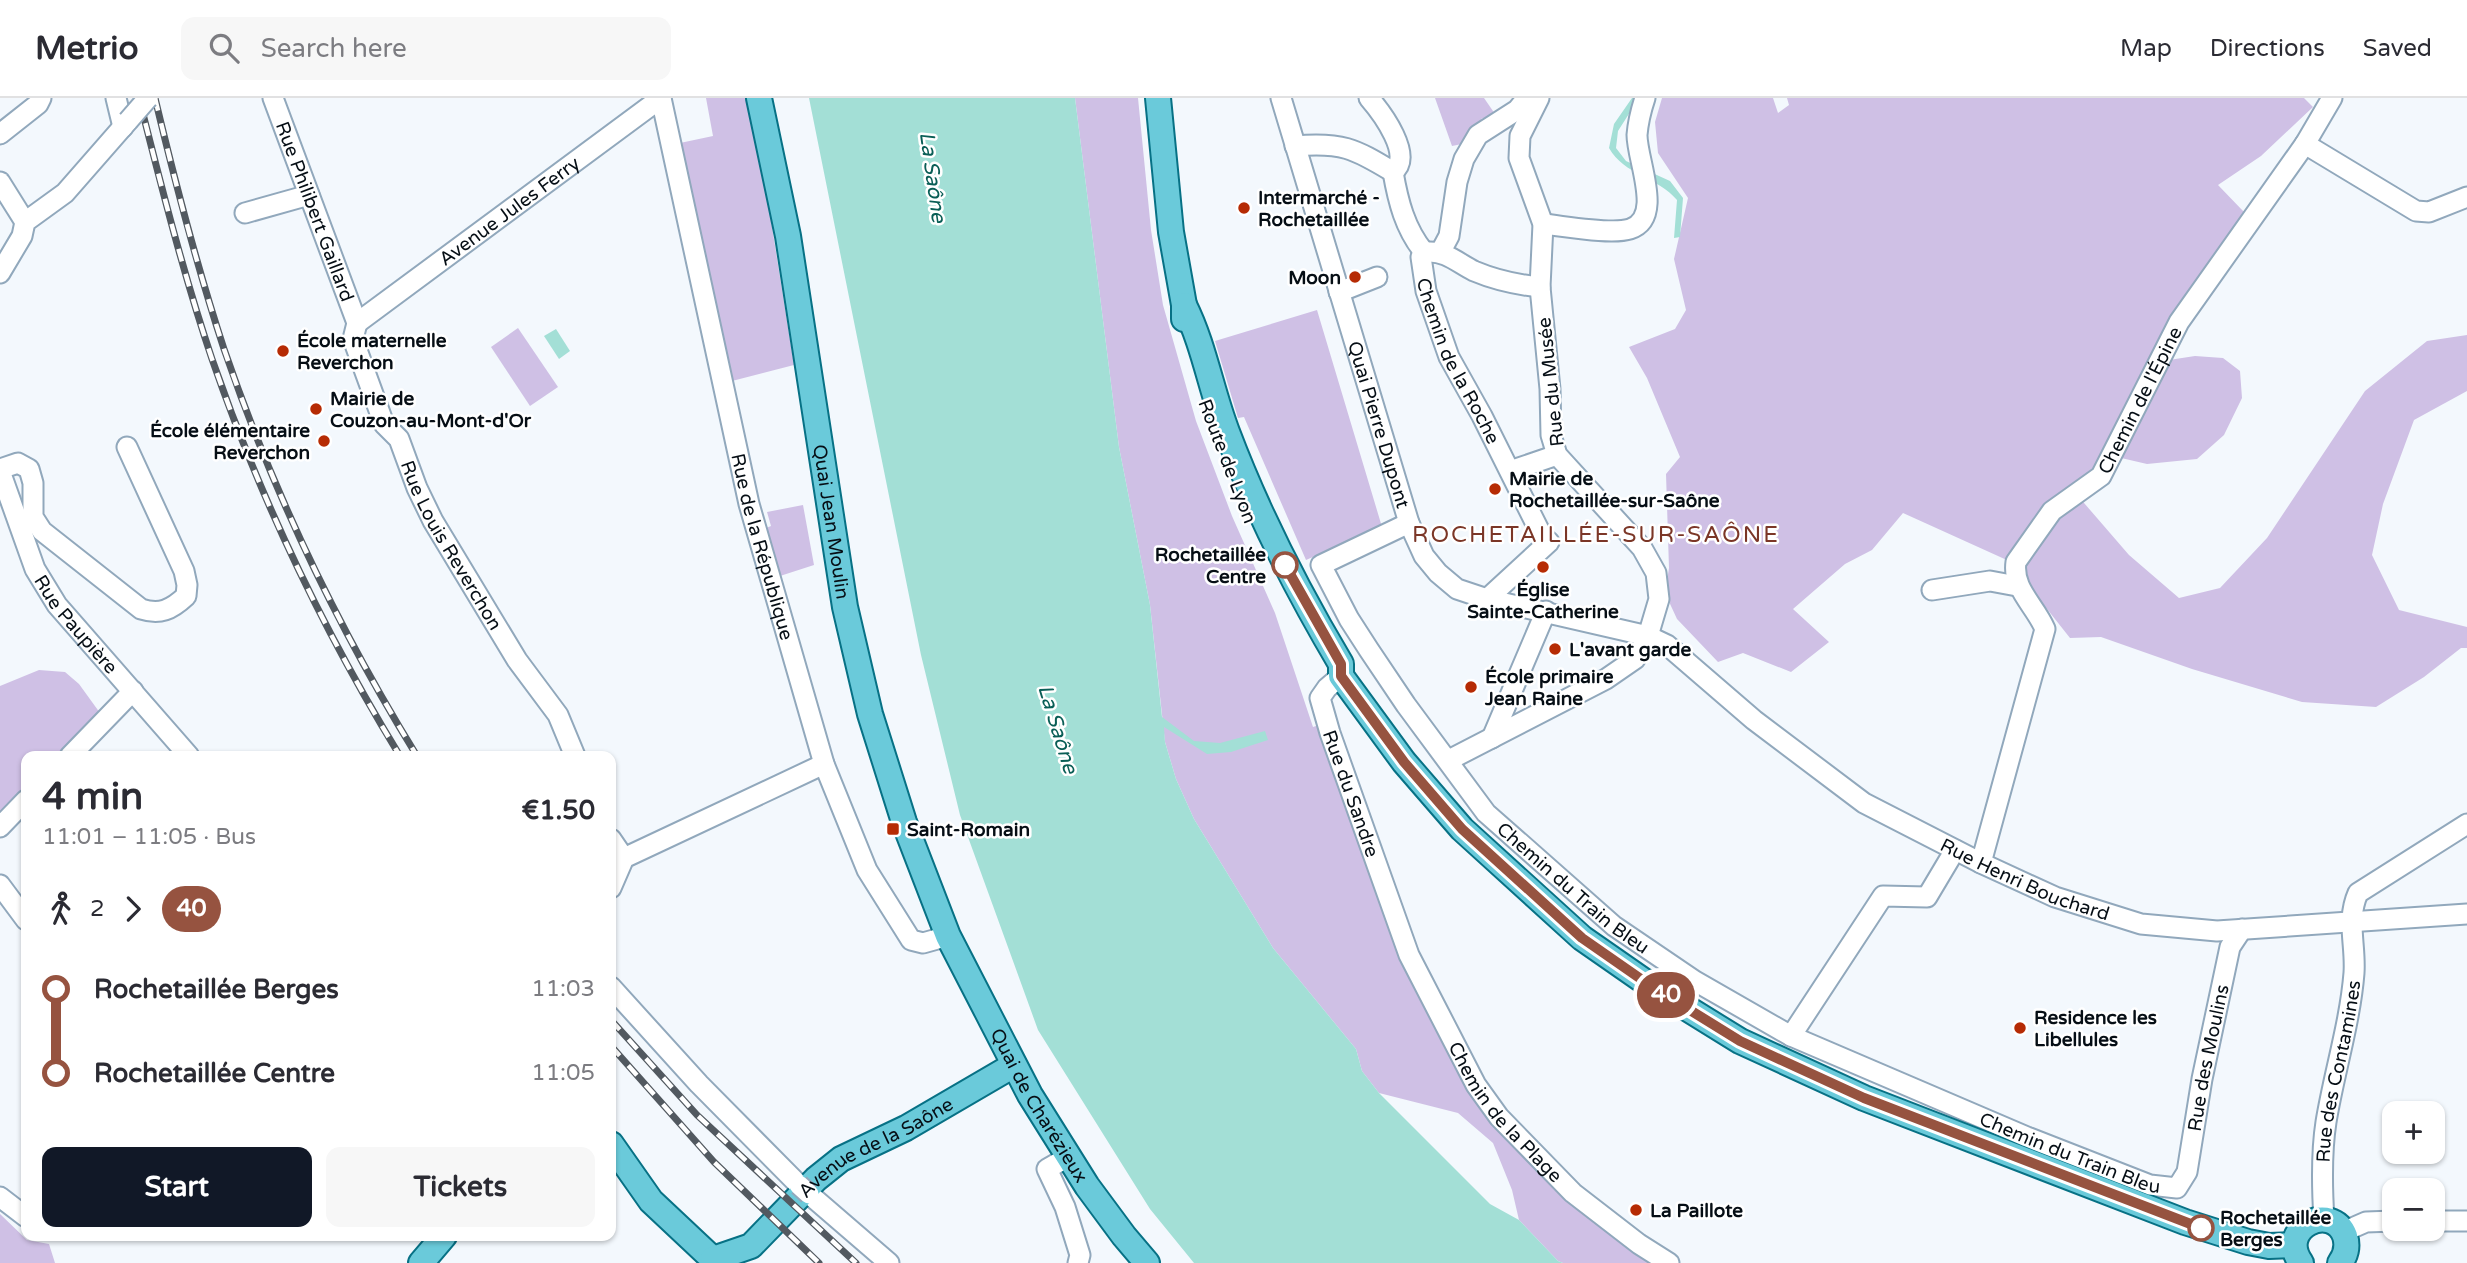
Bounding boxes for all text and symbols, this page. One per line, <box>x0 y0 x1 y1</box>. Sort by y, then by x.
search box <box>181 17 671 80</box>
text: Metrio <box>35 29 139 68</box>
icon: search <box>205 29 243 67</box>
text: Search here <box>261 33 407 64</box>
text: Map <box>2120 34 2172 63</box>
text: Directions <box>2210 34 2325 63</box>
text: Saved <box>2363 34 2432 63</box>
street label: Rue Philibert Gaillard <box>271 119 358 305</box>
water label: La Saône <box>914 130 951 225</box>
street label: Avenue Jules Ferry <box>435 152 584 271</box>
place label: Intermarché - Rochetaillée <box>1258 187 1380 231</box>
marker: Intermarché - Rochetaillée <box>1236 200 1252 216</box>
place label: Moon <box>1288 267 1341 289</box>
marker: Moon <box>1347 269 1363 285</box>
street label: Chemin de la Roche <box>1412 277 1504 448</box>
street label: Rue du Musée <box>1533 316 1569 447</box>
street label: Chemin de l'Épine <box>2094 323 2187 478</box>
place label: École maternelle Reverchon <box>297 329 447 374</box>
street label: Quai Pierre Dupont <box>1343 339 1414 511</box>
marker: École maternelle Reverchon <box>275 343 291 359</box>
place label: Mairie de Couzon-au-Mont-d'Or <box>330 388 532 432</box>
street label: Route de Lyon <box>1193 396 1261 527</box>
marker: Mairie de Couzon-au-Mont-d'Or <box>308 401 324 417</box>
place label: École élémentaire Reverchon <box>150 419 310 464</box>
marker: École élémentaire Reverchon <box>316 433 332 449</box>
street label: Quai Jean Moulin <box>808 443 854 601</box>
street label: Rue de la République <box>726 451 798 643</box>
street label: Rue Louis Reverchon <box>396 458 506 634</box>
place label: Mairie de Rochetaillée-sur-Saône <box>1509 468 1720 512</box>
marker: Mairie de Rochetaillée-sur-Saône <box>1487 481 1503 497</box>
district label: ROCHETAILLÉE-SUR-SAÔNE <box>1412 521 1780 549</box>
place label: Rochetaillée Centre <box>1155 544 1266 588</box>
marker: Rochetaillée Centre <box>1272 552 1298 578</box>
marker: Église Sainte-Catherine <box>1535 559 1551 575</box>
street label: Rue Paupière <box>29 571 122 678</box>
place label: Église Sainte-Catherine <box>1467 578 1619 623</box>
place label: L'avant garde <box>1569 639 1691 662</box>
marker: L'avant garde <box>1547 641 1563 657</box>
place label: École primaire Jean Raine <box>1484 665 1614 710</box>
marker: École primaire Jean Raine <box>1463 679 1479 695</box>
water label: La Saône <box>1032 682 1083 778</box>
street label: Rue du Sandre <box>1318 727 1383 860</box>
text: 4 min <box>42 774 143 820</box>
text: €1.50 <box>522 795 595 826</box>
street label: Chemin du Train Bleu <box>1492 818 1653 959</box>
place label: Saint-Romain <box>907 819 1030 841</box>
marker: Saint-Romain <box>885 821 901 837</box>
text: 11:01 – 11:05 · Bus <box>42 823 256 851</box>
street label: Rue Henri Bouchard <box>1936 834 2112 925</box>
icon: walk <box>42 890 80 928</box>
icon: forward <box>114 890 152 928</box>
text: 40 <box>176 894 207 923</box>
text: 2 <box>90 895 104 923</box>
line badge: 40 <box>1634 972 1698 1018</box>
text: Rochetaillée Berges <box>94 974 339 1005</box>
text: 11:03 <box>531 975 595 1003</box>
street label: Rue des Contamines <box>2312 979 2365 1163</box>
text: 40 <box>1651 980 1681 1009</box>
street label: Rue des Moulins <box>2184 983 2234 1133</box>
place label: Residence les Libellules <box>2034 1007 2157 1051</box>
marker: Residence les Libellules <box>2012 1020 2028 1036</box>
street label: Quai de Charézieux <box>985 1025 1092 1187</box>
street label: Chemin de la Plage <box>1444 1038 1566 1187</box>
text: Rochetaillée Centre <box>94 1058 335 1089</box>
text: 11:05 <box>531 1059 595 1087</box>
street label: Avenue de la Saône <box>794 1093 957 1203</box>
map controls <box>2382 1101 2445 1241</box>
button: + <box>2382 1101 2445 1164</box>
street label: Chemin du Train Bleu <box>1976 1108 2161 1198</box>
button: Start <box>42 1147 312 1227</box>
button: Tickets <box>326 1147 595 1227</box>
button: − <box>2382 1178 2445 1241</box>
place label: La Paillote <box>1650 1200 1743 1222</box>
marker: La Paillote <box>1628 1202 1644 1218</box>
place label: Rochetaillée Berges <box>2220 1207 2331 1252</box>
marker: Rochetaillée Berges <box>2188 1215 2214 1241</box>

